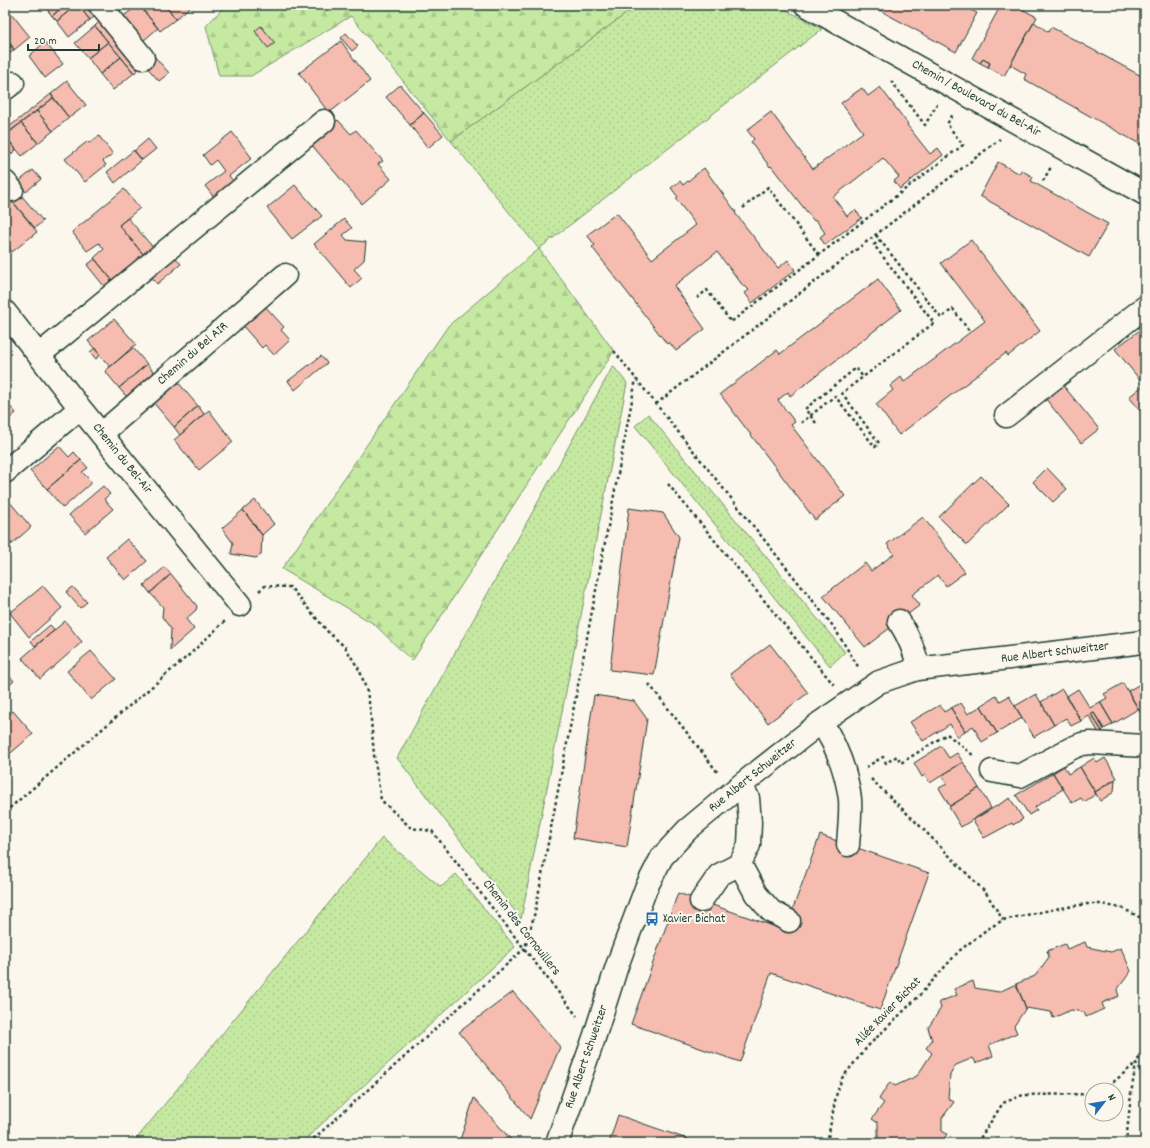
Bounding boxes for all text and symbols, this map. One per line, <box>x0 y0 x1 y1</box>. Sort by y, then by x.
scale bar <box>28 26 99 52</box>
text: 20 m <box>34 33 57 50</box>
street label: Chemin / Boulevard du Bel-Air <box>908 55 1044 143</box>
street label: Chemin du Bel AIR <box>153 318 233 390</box>
street label: Chemin du Bel-Air <box>87 419 157 499</box>
street label: Rue Albert Schweitzer <box>1000 637 1110 669</box>
street label: Rue Albert Schweitzer <box>705 734 801 818</box>
street label: Chemin des Cornouillers <box>477 876 565 980</box>
place label: Xavier Bichat <box>663 910 726 929</box>
bus stop icon: Xavier Bichat <box>644 911 660 927</box>
street label: Allée Xavier Bichat <box>850 973 926 1051</box>
street label: Rue Albert Schweitzer <box>560 1002 614 1111</box>
north arrow <box>1084 1082 1124 1122</box>
text: N <box>1103 1091 1119 1105</box>

